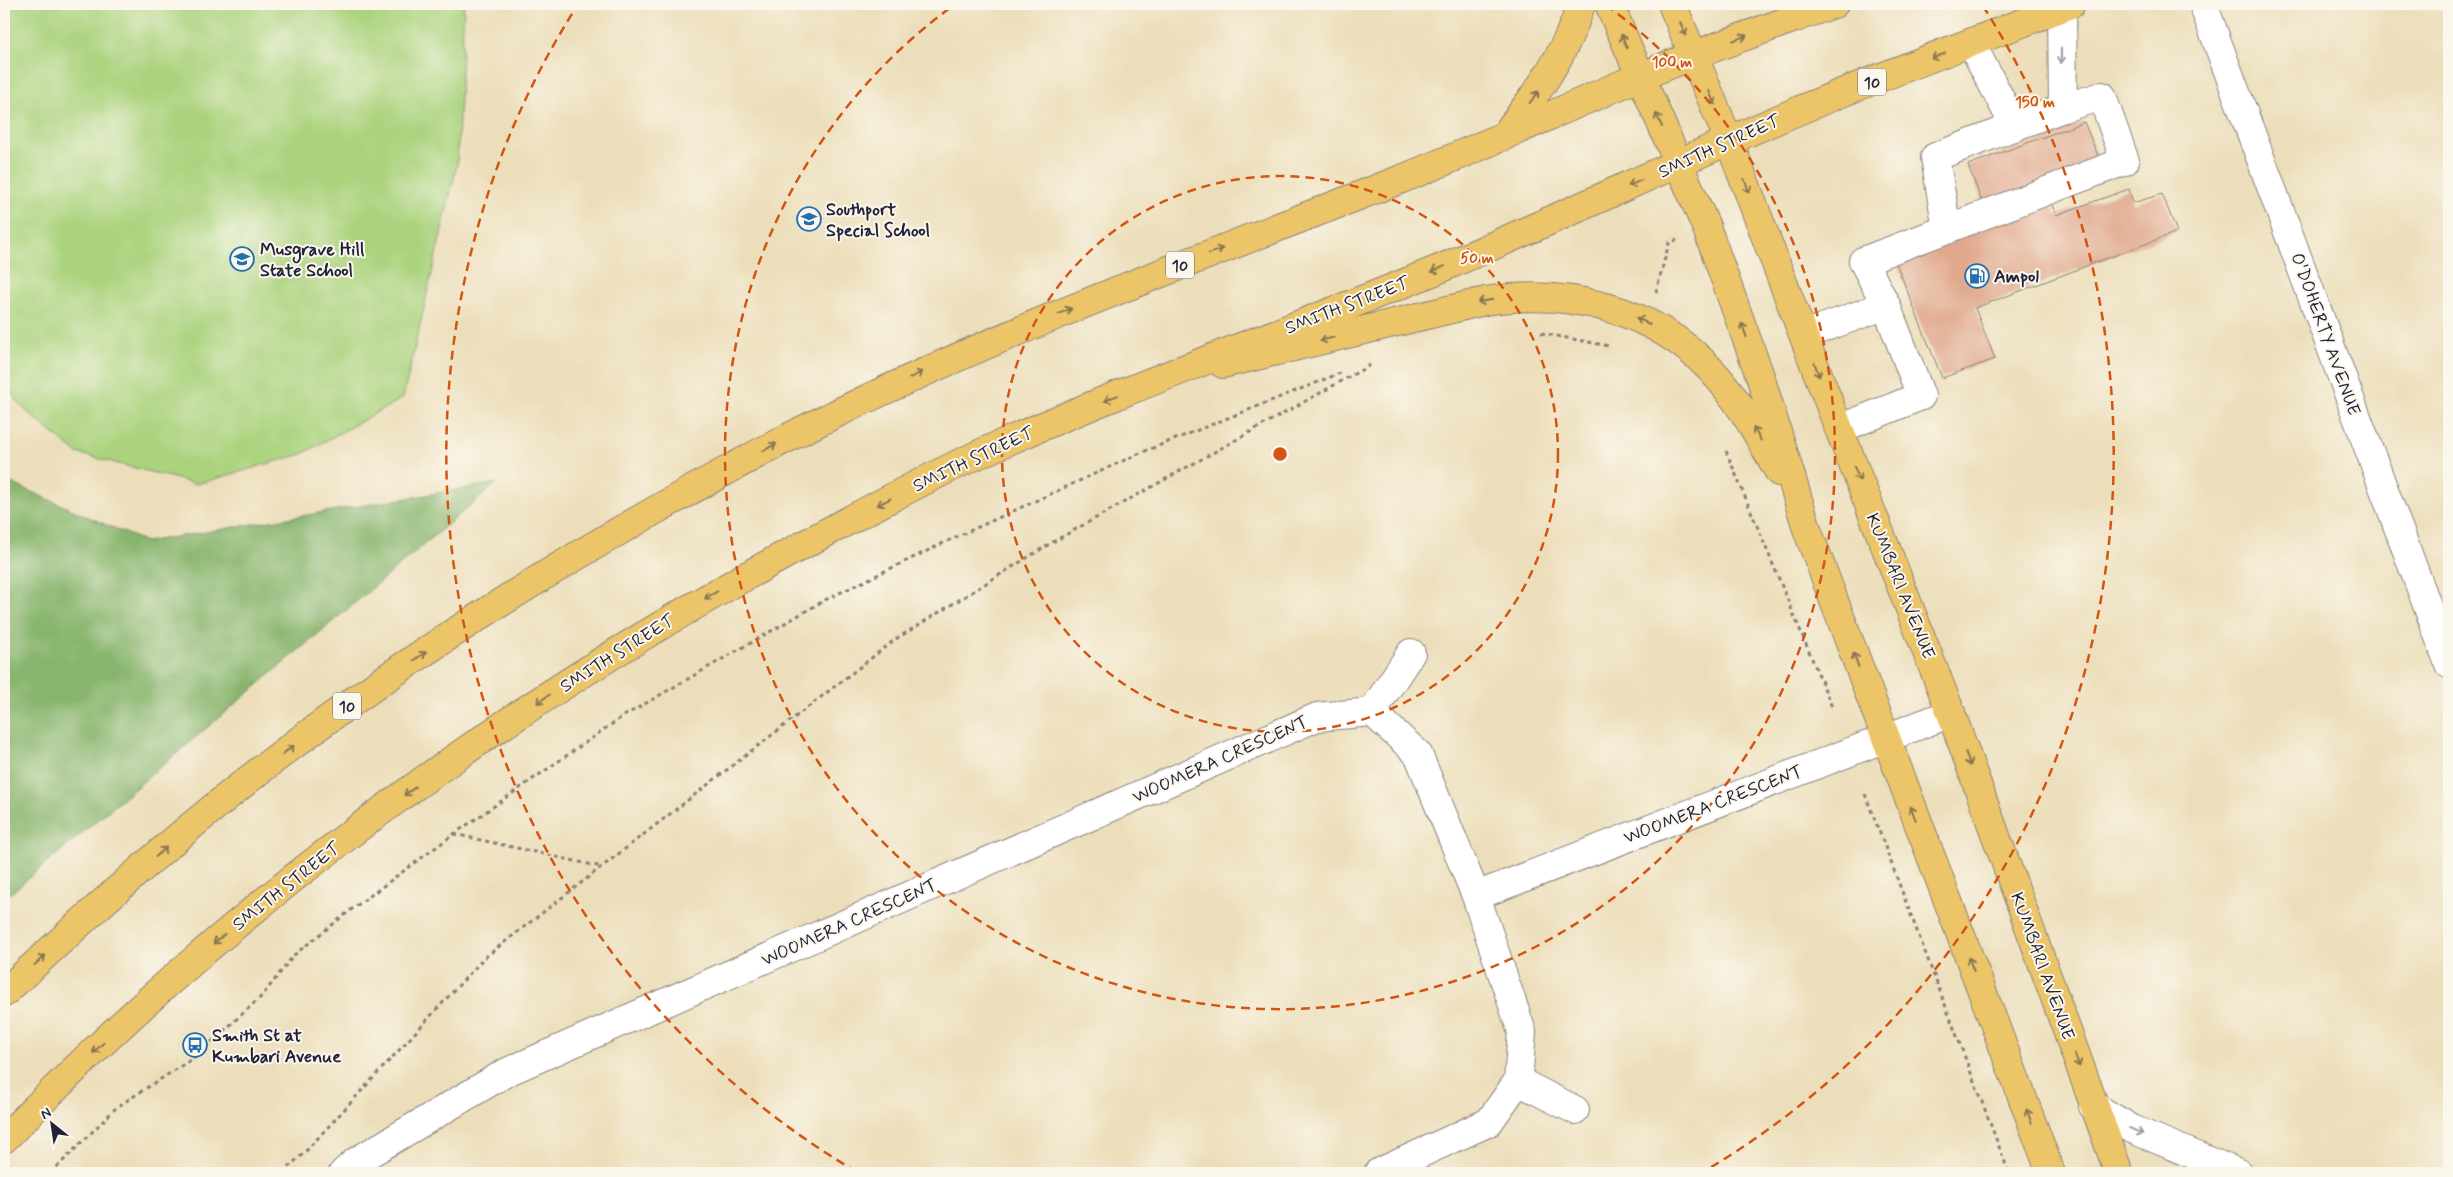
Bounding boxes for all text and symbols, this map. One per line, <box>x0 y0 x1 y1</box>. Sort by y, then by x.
one-way arrow <box>1679 21 1689 36</box>
one-way arrow <box>1619 33 1628 49</box>
one-way arrow <box>1732 33 1747 42</box>
one-way arrow <box>2056 48 2066 64</box>
one-way arrow <box>1931 52 1946 61</box>
text: 100 m <box>1652 53 1692 73</box>
road number: 10 <box>1858 68 1886 95</box>
one-way arrow <box>1529 90 1539 104</box>
one-way arrow <box>1707 90 1717 105</box>
text: 150 m <box>2015 93 2055 113</box>
street label: SMITH STREET <box>1655 109 1785 184</box>
one-way arrow <box>1654 113 1664 128</box>
one-way arrow <box>1743 178 1752 193</box>
one-way arrow <box>1628 179 1643 189</box>
place label: Southport Special School <box>826 198 930 243</box>
school or university icon: Southport Special School <box>796 206 822 232</box>
place label: Musgrave Hill State School <box>260 238 365 283</box>
school or university icon: Musgrave Hill State School <box>229 246 255 272</box>
one-way arrow <box>1208 246 1223 255</box>
text: 50 m <box>1460 249 1494 269</box>
street label: O'DOHERTY AVENUE <box>2284 250 2366 419</box>
road number: 10 <box>1166 252 1194 278</box>
fuel station icon: Ampol <box>1964 263 1990 289</box>
one-way arrow <box>1431 265 1446 275</box>
place label: Ampol <box>1994 265 2039 289</box>
street label: SMITH STREET <box>1282 271 1413 341</box>
one-way arrow <box>1477 297 1493 307</box>
one-way arrow <box>1057 306 1072 315</box>
one-way arrow <box>1636 316 1651 325</box>
one-way arrow <box>1739 322 1748 338</box>
one-way arrow <box>1319 335 1335 344</box>
one-way arrow <box>1813 362 1822 378</box>
one-way arrow <box>908 370 923 380</box>
one-way arrow <box>1104 394 1119 404</box>
street label: SMITH STREET <box>909 421 1038 498</box>
one-way arrow <box>1751 427 1761 441</box>
one-way arrow <box>762 442 777 451</box>
centre of rings <box>1271 445 1289 463</box>
one-way arrow <box>1852 466 1862 481</box>
one-way arrow <box>876 497 891 507</box>
street label: KUMBARI AVENUE <box>1860 510 1940 663</box>
one-way arrow <box>705 591 719 601</box>
street label: SMITH STREET <box>556 609 680 699</box>
one-way arrow <box>413 650 427 661</box>
one-way arrow <box>1851 653 1860 669</box>
road number: 10 <box>333 692 361 719</box>
one-way arrow <box>537 694 551 704</box>
street label: WOOMERA CRESCENT <box>1129 710 1312 809</box>
one-way arrow <box>281 745 295 755</box>
one-way arrow <box>1964 751 1973 766</box>
street label: WOOMERA CRESCENT <box>1621 760 1806 850</box>
one-way arrow <box>404 786 417 797</box>
one-way arrow <box>1908 805 1917 821</box>
street label: SMITH STREET <box>228 837 346 937</box>
one-way arrow <box>154 847 167 858</box>
street label: WOOMERA CRESCENT <box>758 873 941 972</box>
street label: KUMBARI AVENUE <box>2004 889 2080 1043</box>
one-way arrow <box>213 934 226 945</box>
one-way arrow <box>33 954 46 966</box>
one-way arrow <box>1966 957 1975 973</box>
place label: Smith St at Kumbari Avenue <box>212 1024 341 1069</box>
bus stop icon: Smith St at Kumbari Avenue <box>182 1032 208 1058</box>
one-way arrow <box>92 1042 105 1054</box>
one-way arrow <box>2073 1051 2082 1067</box>
north arrow <box>28 1100 78 1150</box>
text: N <box>37 1103 55 1124</box>
one-way arrow <box>2024 1109 2033 1124</box>
one-way arrow <box>2128 1126 2143 1136</box>

